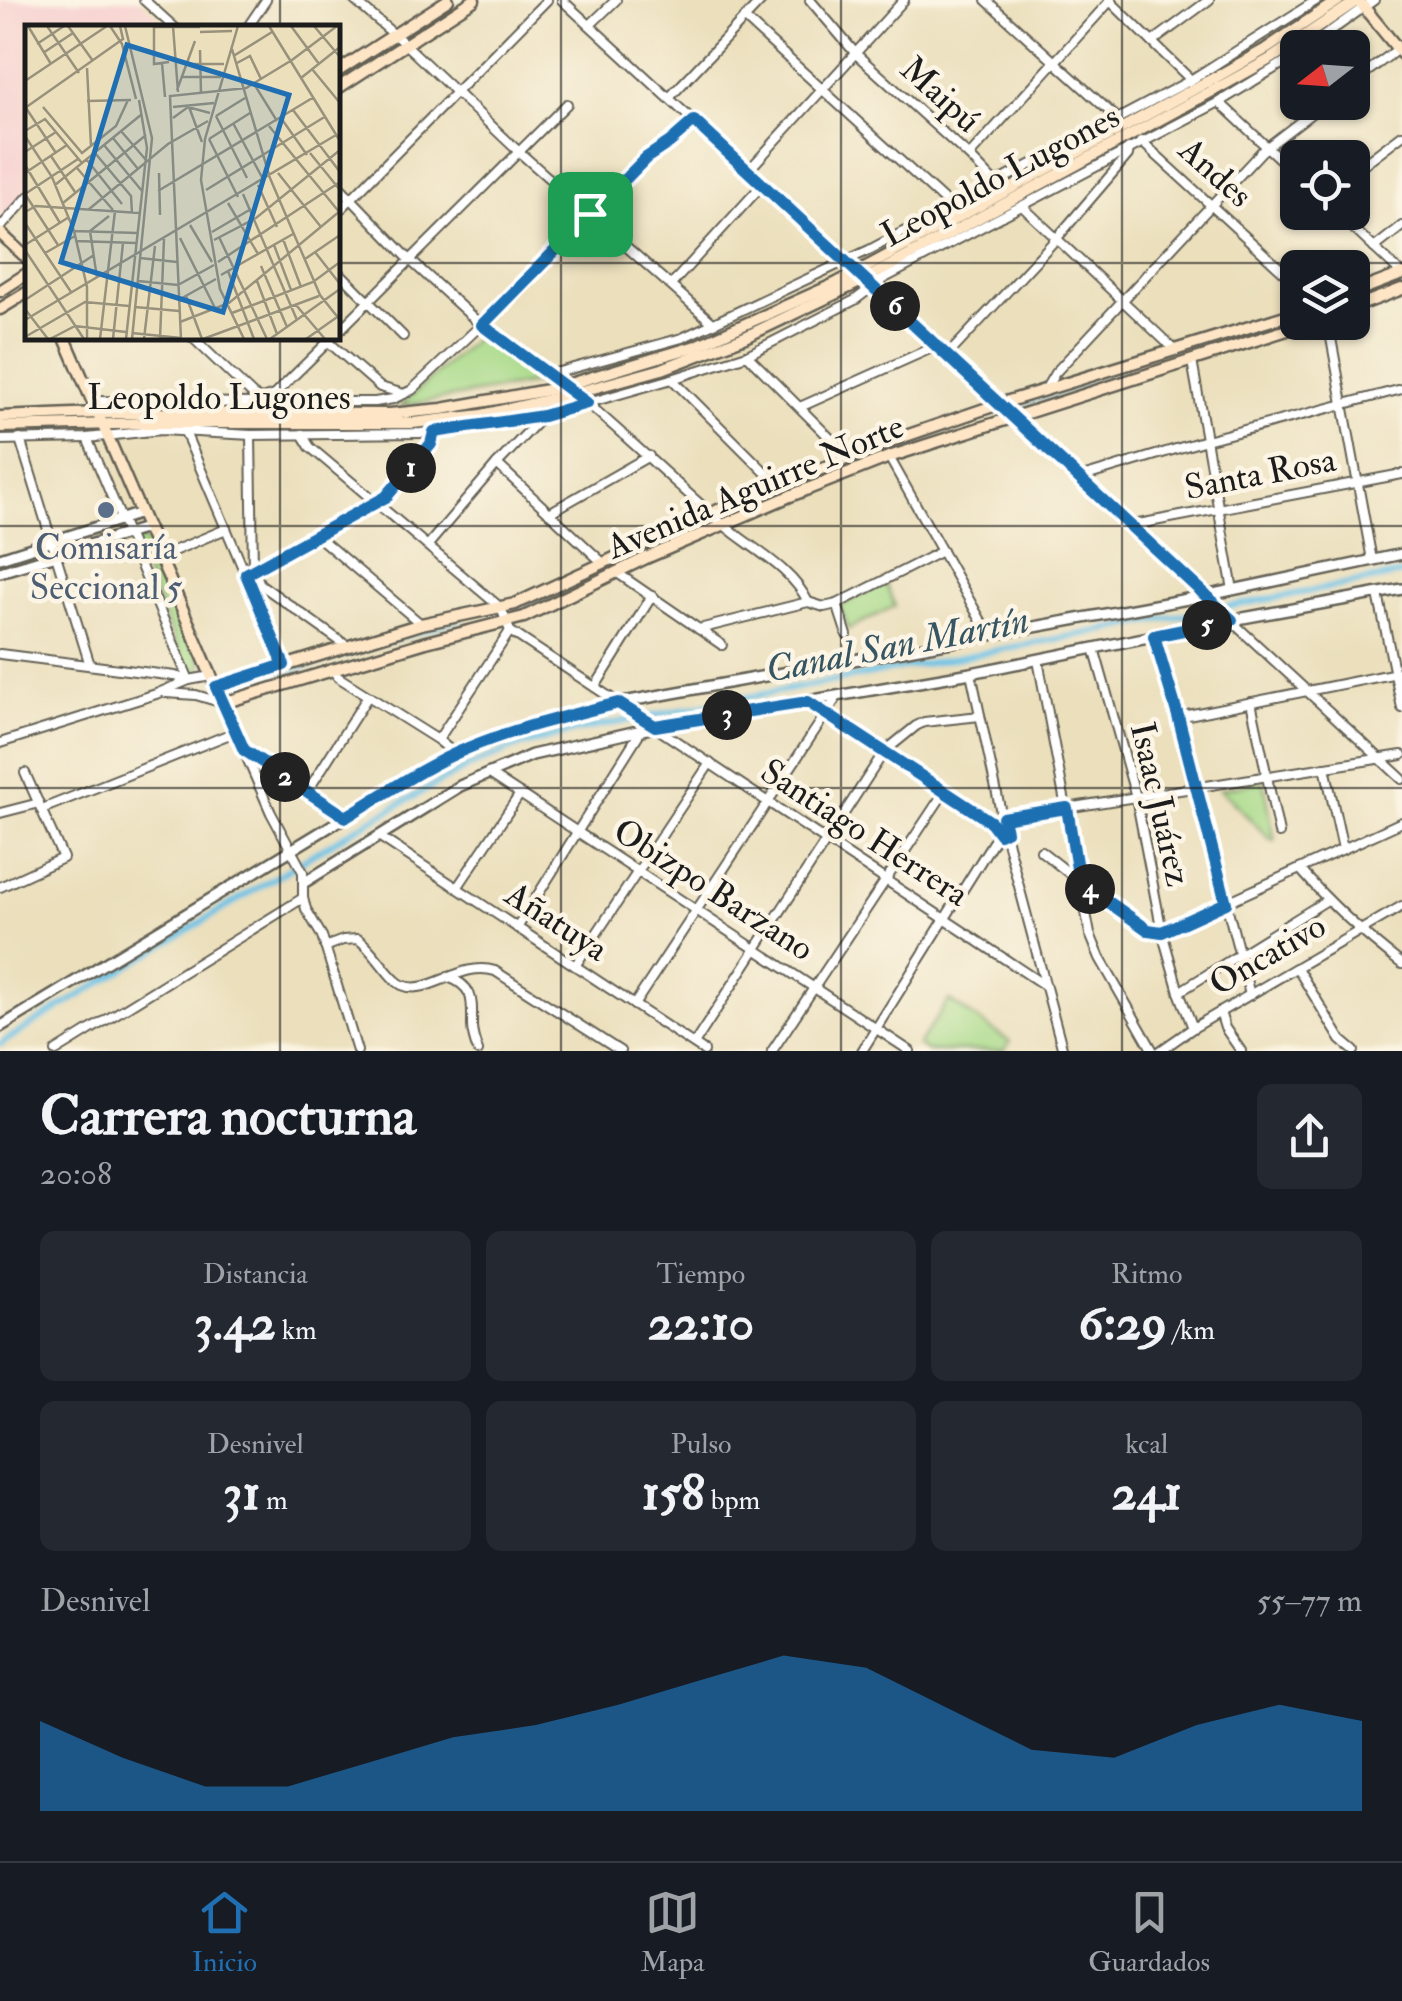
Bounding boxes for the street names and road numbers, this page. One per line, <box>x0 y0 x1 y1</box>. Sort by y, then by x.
street label: Maipú <box>891 47 990 142</box>
street label: Leopoldo Lugones <box>874 95 1127 257</box>
street label: Andes <box>1169 128 1261 217</box>
street label: Leopoldo Lugones <box>87 376 351 420</box>
street label: Avenida Aguirre Norte <box>599 404 911 570</box>
street label: Santa Rosa <box>1181 438 1340 510</box>
street label: Isaac Juárez <box>1120 718 1200 891</box>
street label: Santiago Herrera <box>752 749 977 917</box>
street label: Obizpo Barzano <box>605 809 822 971</box>
street label: Añatuya <box>496 872 617 972</box>
street label: Oncativo <box>1201 904 1334 1006</box>

